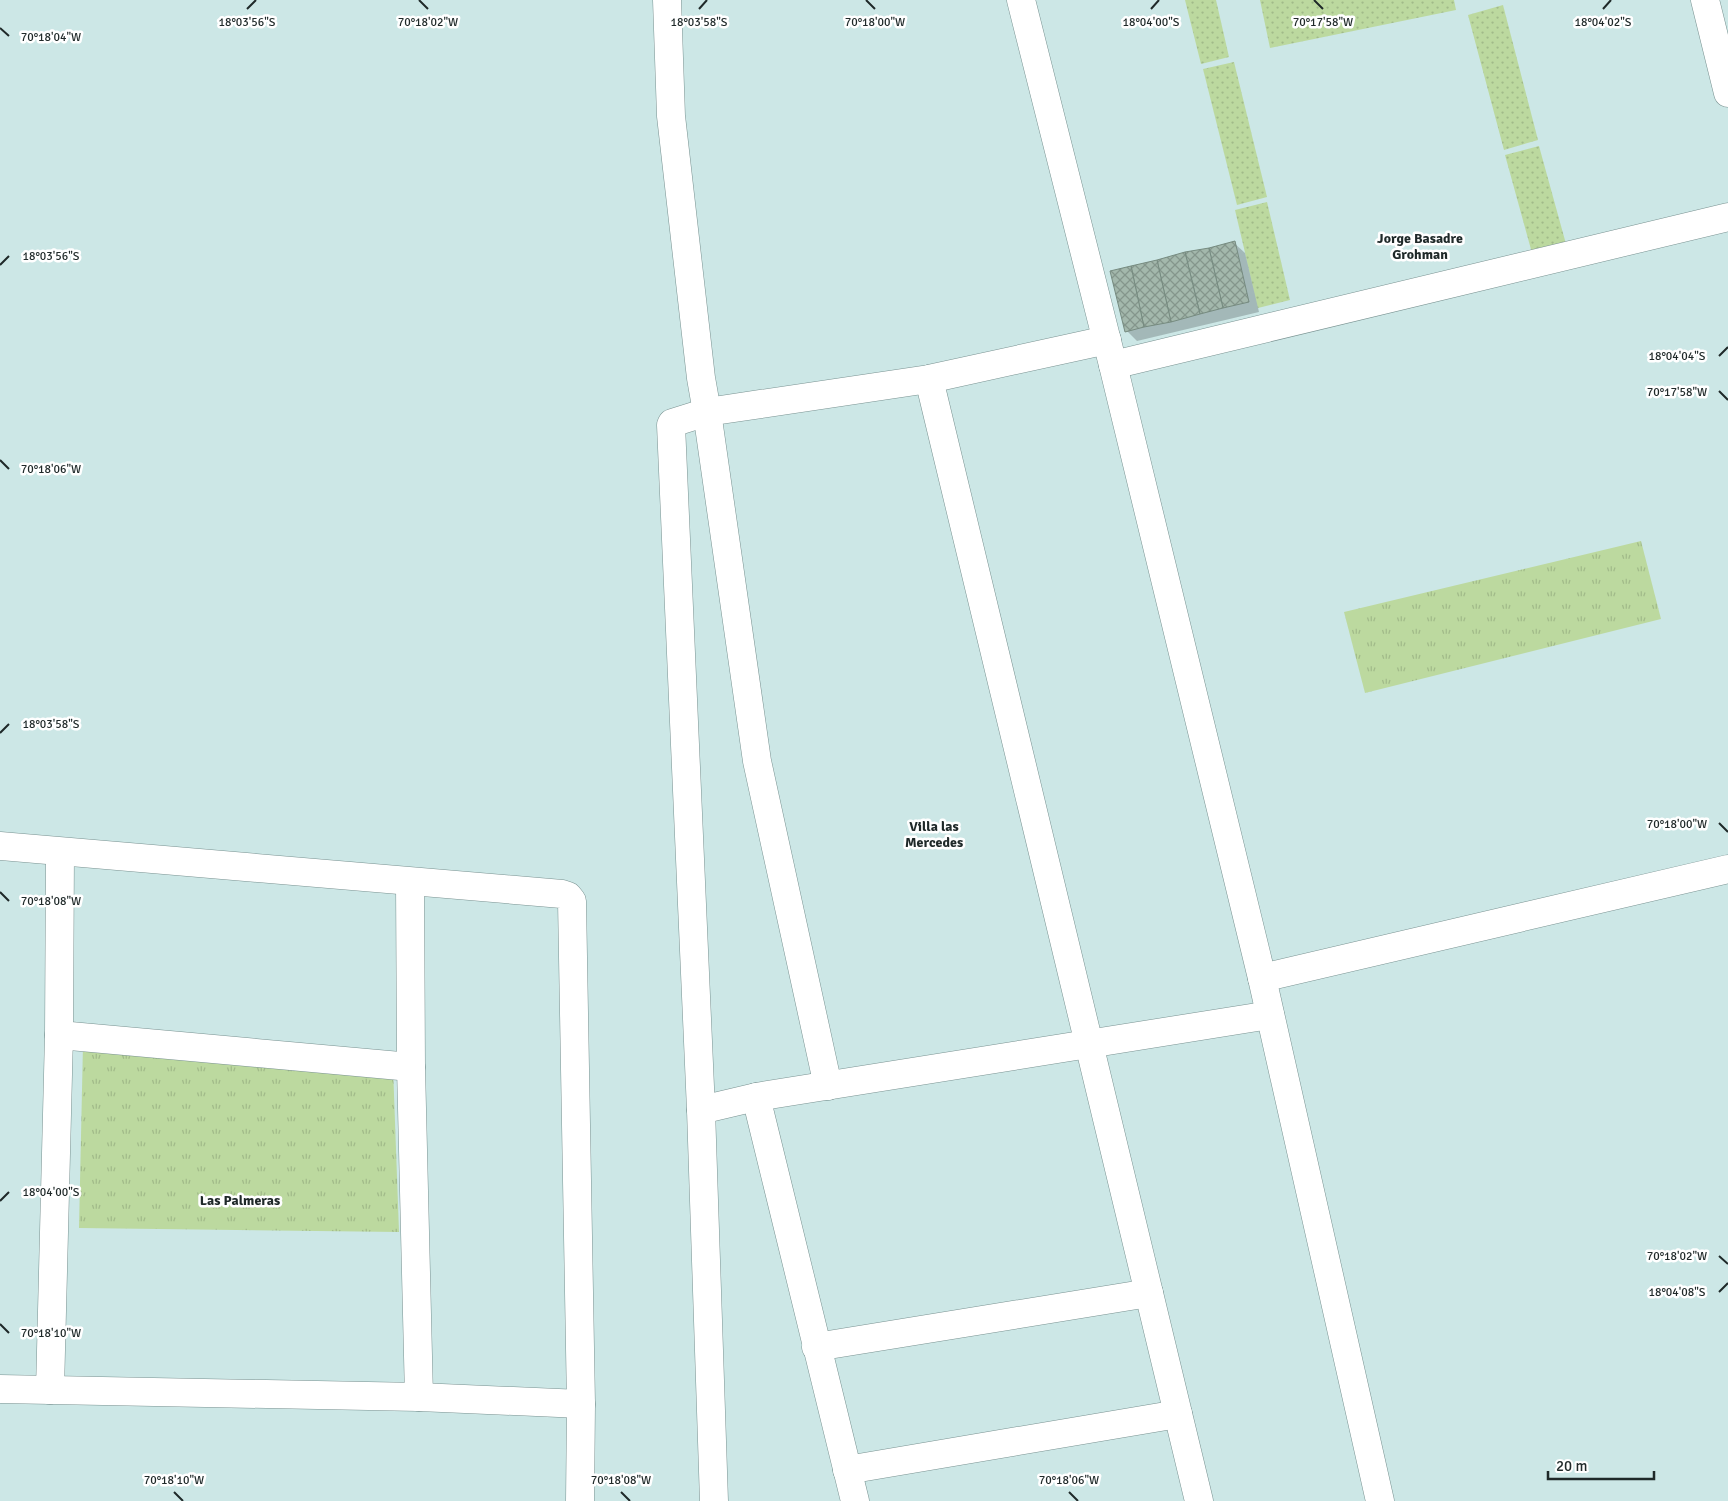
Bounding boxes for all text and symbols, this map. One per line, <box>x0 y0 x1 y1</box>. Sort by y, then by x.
text: 18°03'56"S <box>218 15 276 30</box>
text: 70°18'02"W <box>398 15 458 30</box>
text: 18°03'58"S <box>670 15 728 30</box>
text: 70°18'00"W <box>845 15 905 30</box>
text: 18°04'00"S <box>1122 15 1180 30</box>
text: 70°17'58"W <box>1293 15 1353 30</box>
text: 18°04'02"S <box>1574 15 1632 30</box>
text: 70°18'04"W <box>21 30 81 45</box>
district label: Jorge Basadre Grohman <box>1377 230 1463 263</box>
text: 18°03'56"S <box>22 249 80 264</box>
text: 18°04'04"S <box>1648 349 1706 364</box>
text: 70°17'58"W <box>1647 385 1707 400</box>
text: 70°18'06"W <box>21 462 81 477</box>
text: 18°03'58"S <box>22 717 80 732</box>
text: 70°18'00"W <box>1647 817 1707 832</box>
district label: Villa las Mercedes <box>905 818 963 851</box>
text: 70°18'08"W <box>21 894 81 909</box>
text: 18°04'00"S <box>22 1185 80 1200</box>
district label: Las Palmeras <box>200 1192 280 1209</box>
text: 70°18'02"W <box>1647 1249 1707 1264</box>
text: 18°04'08"S <box>1648 1285 1706 1300</box>
text: 70°18'10"W <box>21 1326 81 1341</box>
scale bar <box>1548 1448 1654 1480</box>
text: 20 m <box>1556 1457 1587 1475</box>
text: 70°18'10"W <box>144 1473 204 1488</box>
text: 70°18'08"W <box>591 1473 651 1488</box>
text: 70°18'06"W <box>1039 1473 1099 1488</box>

